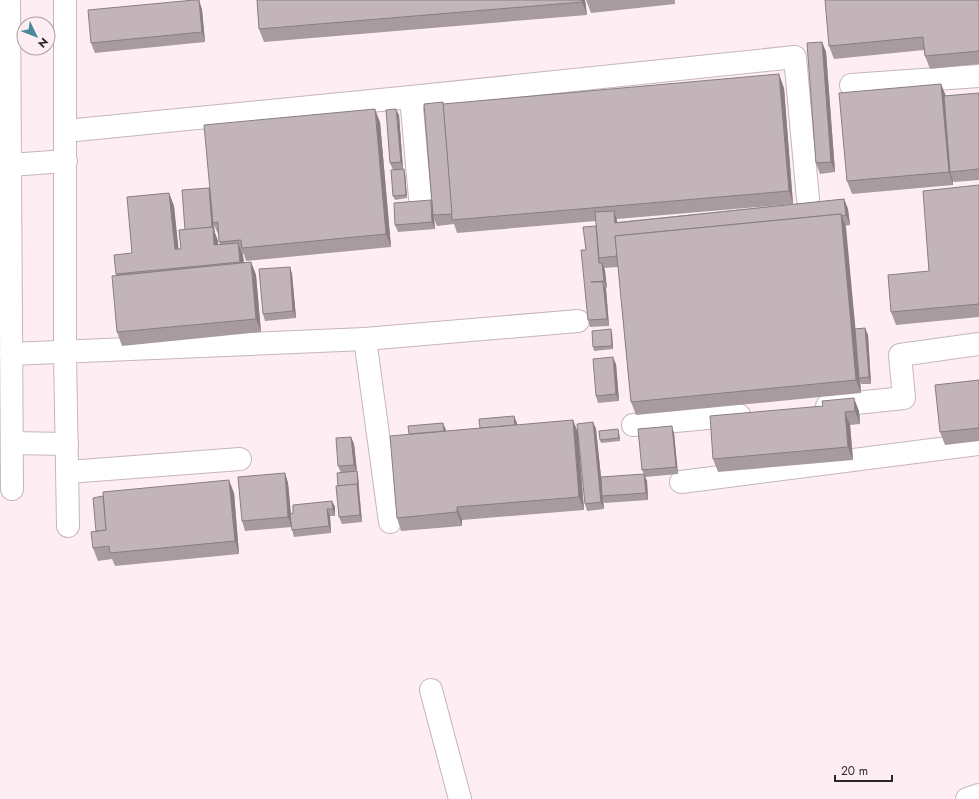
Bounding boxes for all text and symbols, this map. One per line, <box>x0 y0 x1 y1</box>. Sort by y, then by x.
north arrow <box>16 16 56 56</box>
text: N <box>34 34 52 51</box>
scale bar <box>835 757 892 783</box>
text: 20 m <box>841 762 868 780</box>

